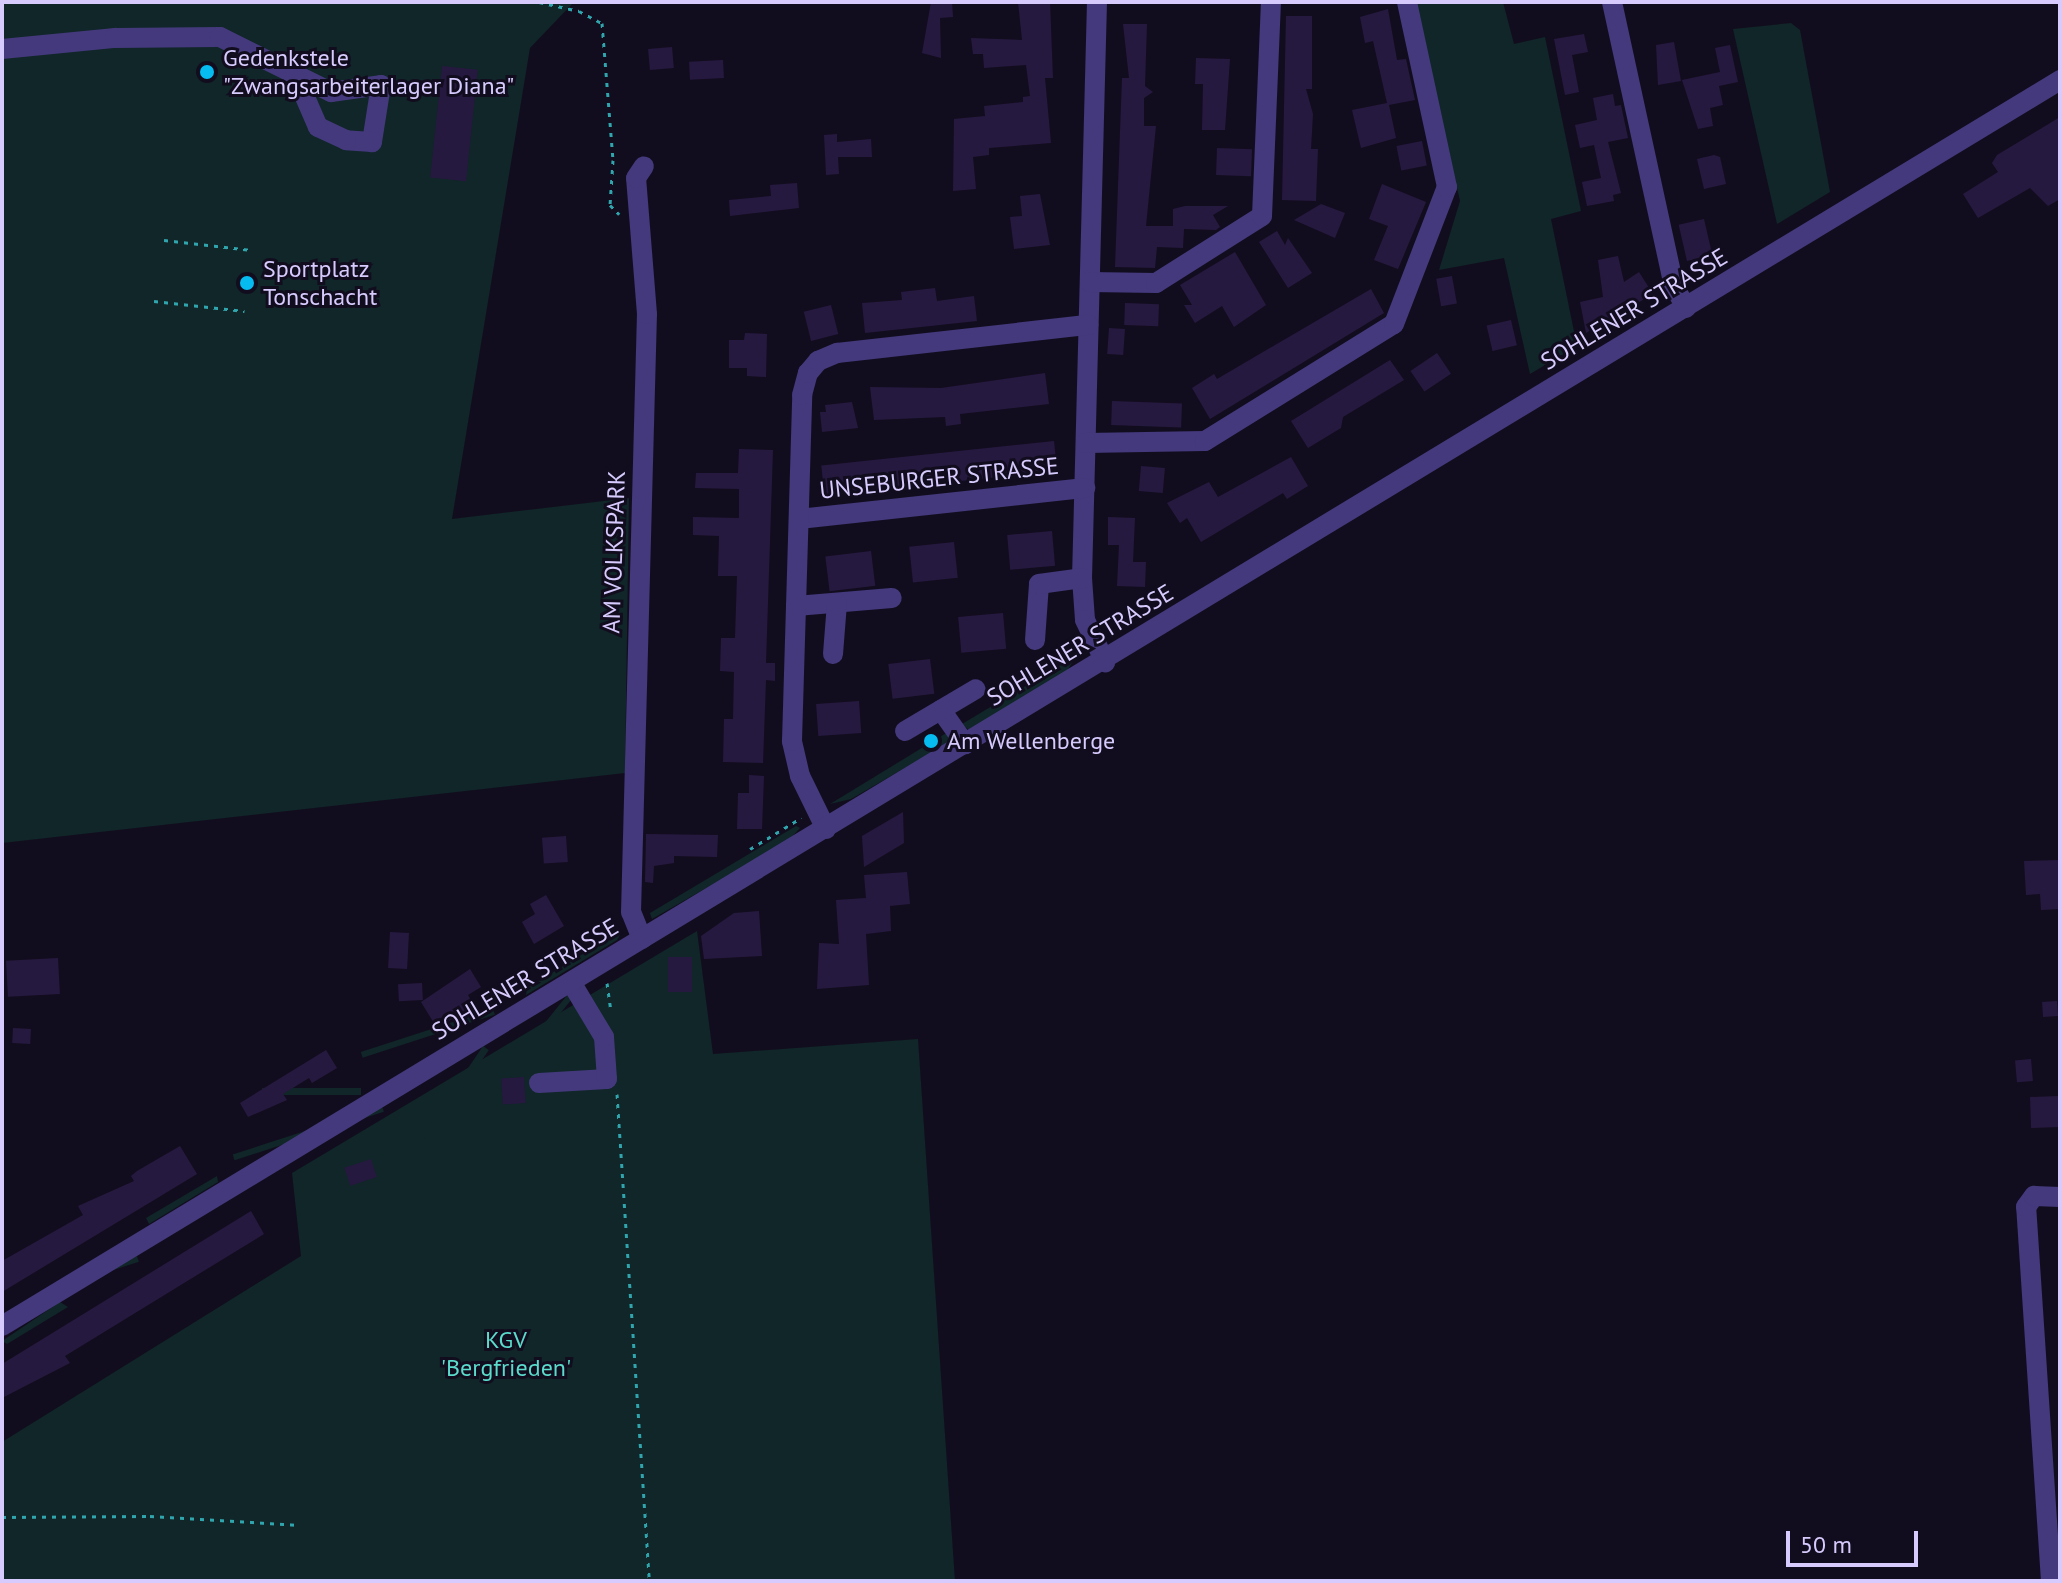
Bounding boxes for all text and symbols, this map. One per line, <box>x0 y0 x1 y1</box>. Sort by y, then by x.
place label: Gedenkstele "Zwangsarbeiterlager Diana" <box>223 44 514 100</box>
marker: Gedenkstele "Zwangsarbeiterlager Diana" <box>198 63 216 81</box>
street label: SOHLENER STRASSE <box>1536 242 1732 376</box>
place label: Sportplatz Tonschacht <box>263 255 377 311</box>
marker: Sportplatz Tonschacht <box>238 274 256 292</box>
street label: UNSEBURGER STRASSE <box>818 451 1060 505</box>
street label: AM VOLKSPARK <box>597 470 631 634</box>
street label: SOHLENER STRASSE <box>982 578 1178 712</box>
place label: Am Wellenberge <box>947 727 1116 755</box>
marker: Am Wellenberge <box>922 732 940 750</box>
street label: SOHLENER STRASSE <box>427 912 623 1046</box>
park label: KGV 'Bergfrieden' <box>441 1326 571 1382</box>
scale bar <box>1790 1515 1922 1565</box>
text: 50 m <box>1800 1529 1852 1560</box>

